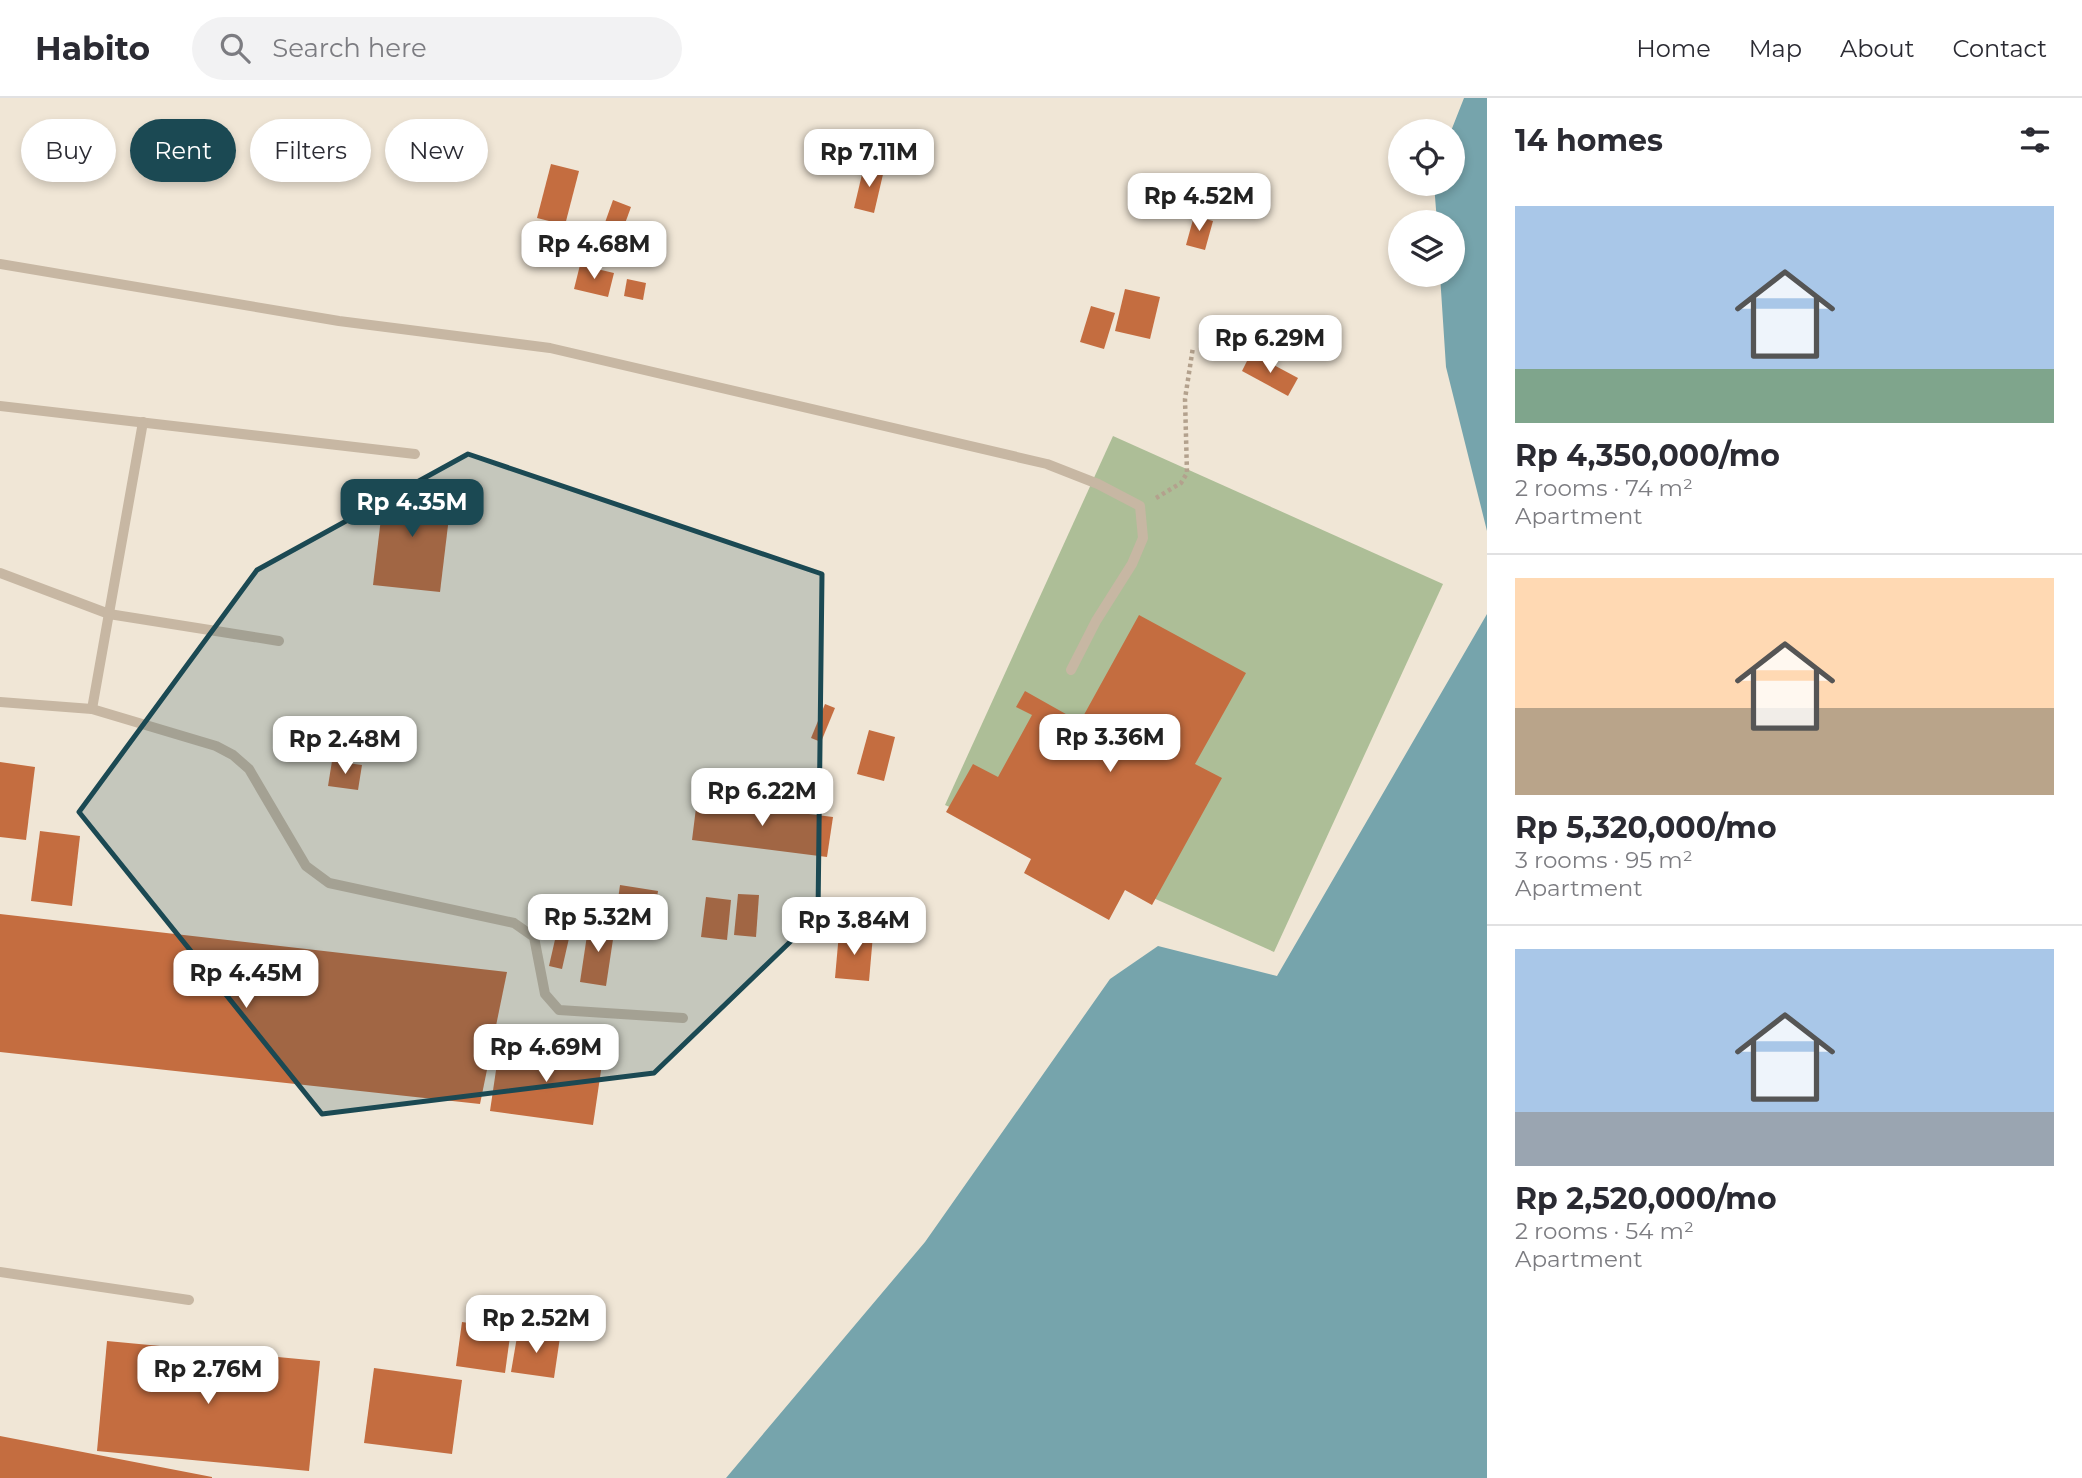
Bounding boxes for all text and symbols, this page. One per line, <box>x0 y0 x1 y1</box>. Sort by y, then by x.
search box <box>192 17 682 80</box>
text: Habito <box>35 28 150 68</box>
icon: search <box>216 29 254 67</box>
text: Search here <box>272 32 427 64</box>
text: Home <box>1636 34 1711 63</box>
text: Map <box>1749 34 1802 63</box>
text: About <box>1840 34 1914 63</box>
text: Contact <box>1952 34 2047 63</box>
chip: Buy <box>21 119 116 182</box>
chip: Rent <box>130 119 236 182</box>
chip: Filters <box>250 119 371 182</box>
chip: New <box>385 119 488 182</box>
map controls <box>1388 119 1465 287</box>
button: locate <box>1388 119 1465 196</box>
icon: filters <box>2016 121 2054 159</box>
text: 14 homes <box>1515 122 1663 159</box>
pin: Rp 7.11M <box>797 130 941 189</box>
text: Rp 7.11M <box>820 138 918 166</box>
pin: Rp 4.52M <box>1127 174 1271 233</box>
text: Rp 4.52M <box>1144 182 1254 210</box>
button: layers <box>1388 210 1465 287</box>
pin: Rp 4.68M <box>522 222 666 281</box>
text: Rp 4.68M <box>537 230 651 258</box>
icon: home <box>1722 251 1848 377</box>
pin: Rp 6.29M <box>1198 316 1342 375</box>
text: Rp 6.29M <box>1215 324 1325 352</box>
text: Rp 4,350,000/mo <box>1515 437 1780 474</box>
text: 2 rooms · 74 m² <box>1515 474 1693 502</box>
pin: Rp 4.35M <box>340 480 484 539</box>
text: Rp 4.35M <box>357 488 467 516</box>
text: Apartment <box>1515 502 1643 530</box>
icon: home <box>1722 623 1848 749</box>
pin: Rp 3.36M <box>1038 714 1182 774</box>
pin: Rp 2.48M <box>273 716 417 776</box>
text: Rp 3.36M <box>1055 723 1165 751</box>
text: Rp 2.48M <box>289 725 401 753</box>
pin: Rp 6.22M <box>690 768 834 828</box>
text: Rp 6.22M <box>707 777 817 805</box>
text: Rp 5,320,000/mo <box>1515 809 1777 846</box>
text: 3 rooms · 95 m² <box>1515 846 1693 874</box>
text: Apartment <box>1515 874 1643 902</box>
pin: Rp 5.32M <box>526 894 670 954</box>
pin: Rp 3.84M <box>782 898 926 957</box>
text: Rp 5.32M <box>544 903 652 931</box>
text: Rp 3.84M <box>798 906 910 934</box>
pin: Rp 4.45M <box>174 950 318 1010</box>
text: Rp 4.45M <box>189 959 303 987</box>
icon: home <box>1722 994 1848 1120</box>
pin: Rp 4.69M <box>474 1024 618 1084</box>
text: Rp 4.69M <box>490 1033 602 1061</box>
text: Rp 2,520,000/mo <box>1515 1180 1777 1217</box>
text: 2 rooms · 54 m² <box>1515 1217 1694 1245</box>
text: Apartment <box>1515 1245 1643 1273</box>
pin: Rp 2.52M <box>464 1296 608 1355</box>
text: Rp 2.52M <box>482 1304 590 1332</box>
pin: Rp 2.76M <box>136 1346 280 1406</box>
text: Rp 2.76M <box>153 1355 263 1383</box>

